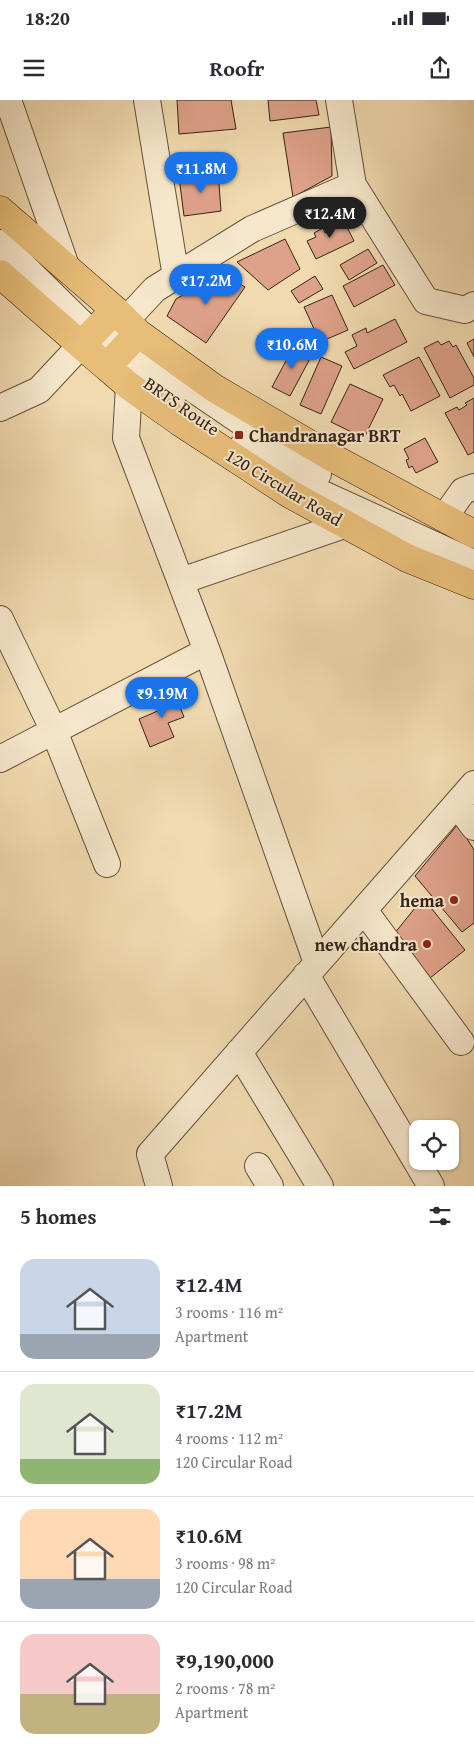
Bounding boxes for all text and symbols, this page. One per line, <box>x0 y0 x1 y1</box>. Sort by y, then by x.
text: 18:20 <box>25 4 70 32</box>
text: Roofr <box>210 52 264 84</box>
icon: menu <box>20 54 48 82</box>
icon: share <box>426 54 454 82</box>
pin: ₹11.8M <box>160 152 242 194</box>
text: ₹11.8M <box>175 156 227 180</box>
pin: ₹12.4M <box>289 196 371 239</box>
text: ₹12.4M <box>304 201 356 225</box>
pin: ₹17.2M <box>165 264 247 306</box>
text: ₹17.2M <box>180 268 232 292</box>
pin: ₹10.6M <box>251 328 333 370</box>
text: ₹10.6M <box>266 332 318 356</box>
street label: BRTS Route <box>139 370 225 442</box>
place label: Chandranagar BRT <box>249 422 401 449</box>
marker: Chandranagar BRT <box>233 429 245 441</box>
street label: 120 Circular Road <box>220 441 348 533</box>
pin: ₹9.19M <box>121 676 203 719</box>
text: ₹9.19M <box>136 681 188 705</box>
place label: hema <box>400 887 445 914</box>
marker: hema <box>448 894 460 906</box>
place label: new chandra <box>314 931 418 958</box>
marker: new chandra <box>421 938 433 950</box>
map controls <box>409 1120 459 1170</box>
button: locate <box>409 1120 459 1170</box>
text: 5 homes <box>20 1201 96 1232</box>
icon: filters <box>426 1202 454 1230</box>
text: ₹12.4M <box>175 1269 243 1300</box>
icon: home <box>60 1279 120 1339</box>
text: 3 rooms · 116 m² <box>175 1300 283 1324</box>
text: Apartment <box>175 1324 248 1348</box>
text: ₹17.2M <box>175 1395 243 1426</box>
icon: home <box>60 1404 120 1464</box>
text: 4 rooms · 112 m² <box>175 1426 283 1450</box>
text: 120 Circular Road <box>175 1450 293 1474</box>
text: ₹10.6M <box>175 1520 243 1551</box>
icon: home <box>60 1529 120 1589</box>
text: 3 rooms · 98 m² <box>175 1551 275 1575</box>
text: 120 Circular Road <box>175 1575 293 1599</box>
text: ₹9,190,000 <box>175 1645 274 1676</box>
icon: home <box>60 1654 120 1714</box>
text: 2 rooms · 78 m² <box>175 1676 275 1700</box>
text: Apartment <box>175 1700 248 1724</box>

